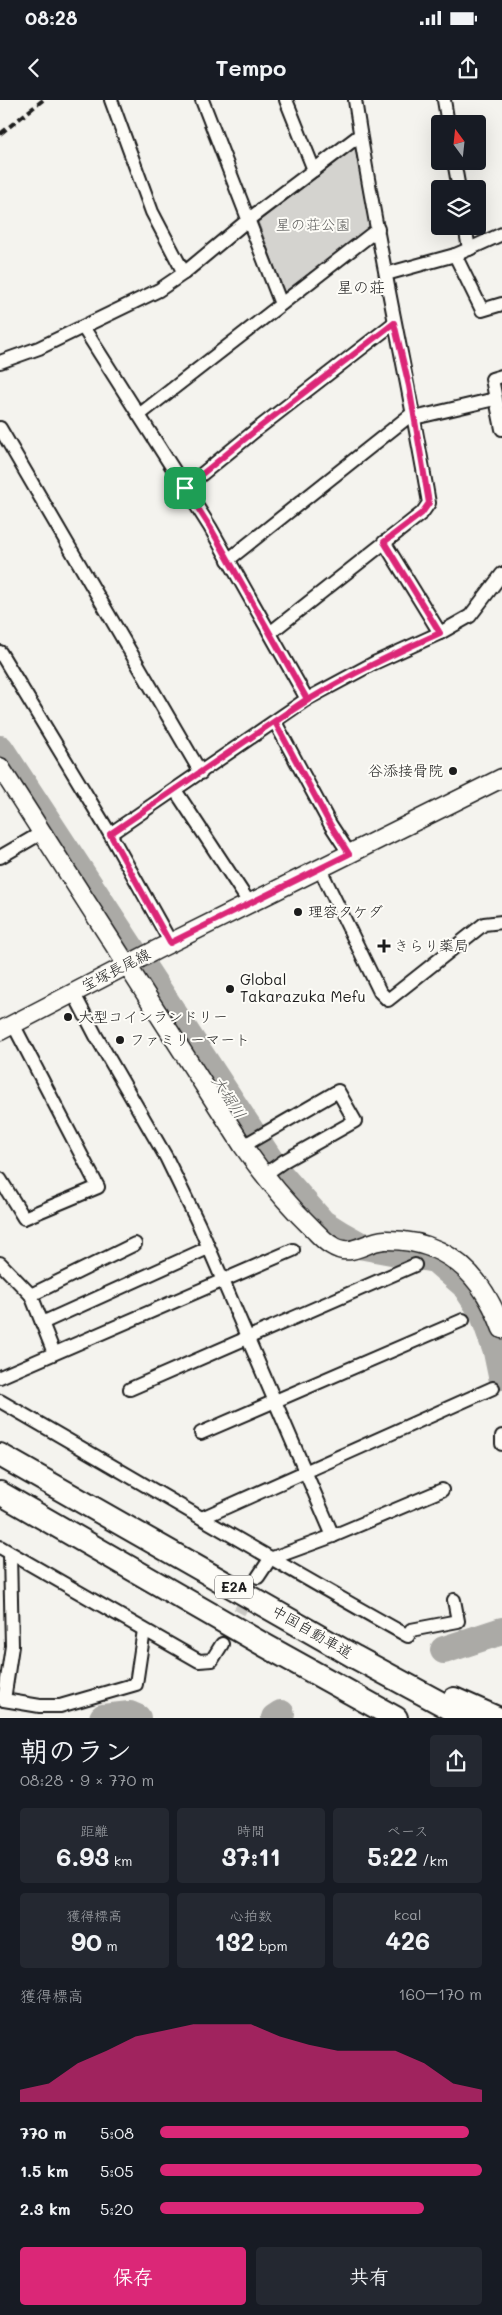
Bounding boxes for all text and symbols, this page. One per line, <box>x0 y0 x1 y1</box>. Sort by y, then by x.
text: 08:28 <box>25 5 77 30</box>
text: Tempo <box>216 53 286 82</box>
icon: back <box>20 54 48 82</box>
icon: share <box>454 54 482 82</box>
north arrow <box>431 115 486 170</box>
map controls <box>431 115 486 235</box>
button: layers <box>431 180 486 235</box>
park label: 星の荘公園 <box>275 214 351 234</box>
district label: 星の荘 <box>337 276 385 297</box>
pin <box>164 467 206 509</box>
icon: arrive <box>171 474 199 502</box>
place label: 谷添接骨院 <box>368 760 443 780</box>
marker: 谷添接骨院 <box>447 765 459 777</box>
place label: 理容タケダ <box>308 901 383 921</box>
marker: 理容タケダ <box>292 906 304 918</box>
place label: きらり薬局 <box>394 935 469 955</box>
marker: きらり薬局 <box>378 940 390 952</box>
street label: 宝塚長尾線 <box>78 943 154 995</box>
place label: Global Takarazuka Mefu <box>240 969 366 1006</box>
marker: Global Takarazuka Mefu <box>224 983 236 995</box>
place label: 大型コインランドリー <box>78 1006 228 1026</box>
marker: 大型コインランドリー <box>62 1011 74 1023</box>
place label: ファミリーマート <box>130 1029 250 1049</box>
marker: ファミリーマート <box>114 1034 126 1046</box>
water label: 大堀川 <box>208 1071 251 1123</box>
road number: E2A <box>215 1575 253 1598</box>
street label: 中国自動車道 <box>269 1600 356 1662</box>
text: 朝のラン <box>20 1732 132 1768</box>
button: share <box>430 1735 482 1787</box>
text: 08:28 · 9 × 770 m <box>20 1769 154 1790</box>
text: 距離 <box>80 1821 108 1840</box>
text: 時間 <box>237 1821 265 1840</box>
text: ペース <box>387 1821 428 1840</box>
text: 6.93 <box>56 1840 109 1872</box>
text: 37:11 <box>221 1840 281 1872</box>
text: 5:22 <box>367 1840 418 1872</box>
text: km <box>109 1851 132 1870</box>
text: /km <box>418 1851 448 1870</box>
text: kcal <box>394 1905 422 1924</box>
text: 獲得標高 <box>66 1906 122 1925</box>
text: 心拍数 <box>230 1906 272 1925</box>
text: 426 <box>385 1924 430 1956</box>
text: 90 <box>71 1925 102 1957</box>
text: 132 <box>214 1925 254 1957</box>
text: m <box>102 1936 118 1955</box>
text: bpm <box>254 1936 288 1955</box>
text: 160–170 m <box>398 1983 482 2004</box>
text: 獲得標高 <box>20 1985 84 2006</box>
text: 770 m <box>20 2122 67 2143</box>
text: 5:08 <box>100 2122 134 2143</box>
text: 1.5 km <box>20 2160 68 2181</box>
text: 5:05 <box>100 2160 134 2181</box>
text: 2.3 km <box>20 2198 71 2219</box>
text: 5:20 <box>100 2198 133 2219</box>
button: 保存 <box>20 2247 246 2305</box>
button: 共有 <box>256 2247 482 2305</box>

